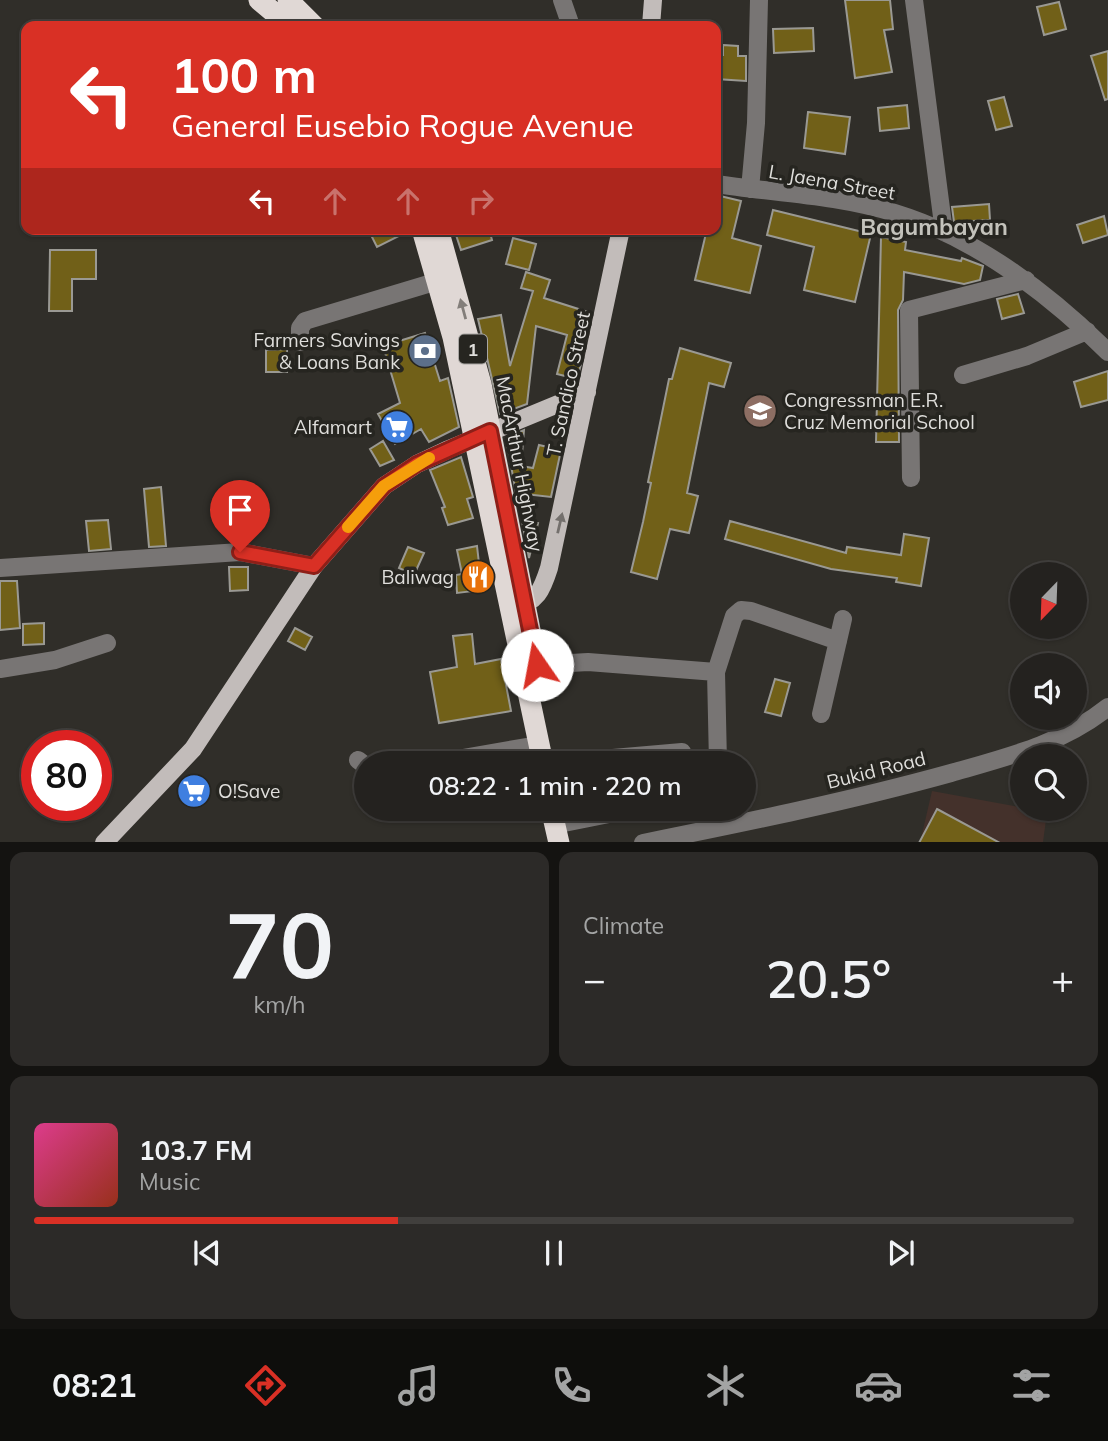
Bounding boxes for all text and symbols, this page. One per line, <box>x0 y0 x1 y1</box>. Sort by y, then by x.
text: 100 m <box>171 44 317 105</box>
icon: left <box>56 49 147 140</box>
text: General Eusebio Rogue Avenue <box>171 105 634 145</box>
street label: L. Jaena Street <box>767 159 897 205</box>
icon: left <box>243 182 281 220</box>
icon: ahead <box>316 182 354 220</box>
icon: ahead <box>389 182 427 220</box>
icon: right <box>462 182 500 220</box>
district label: Bagumbayan <box>860 212 1008 241</box>
one-way arrow <box>457 298 467 319</box>
street label: T. Sandico Street <box>541 309 595 459</box>
place label: Farmers Savings & Loans Bank <box>253 328 400 374</box>
bank icon: Farmers Savings & Loans Bank <box>406 332 444 370</box>
road number: 1 <box>459 334 487 363</box>
street label: MacArthur Highway <box>491 374 549 554</box>
place label: Congressman E.R. Cruz Memorial School <box>784 388 975 434</box>
school or university icon: Congressman E.R. Cruz Memorial School <box>741 392 779 430</box>
supermarket icon: Alfamart <box>378 408 416 446</box>
place label: Alfamart <box>294 415 372 439</box>
pin <box>210 480 270 552</box>
icon: arrive <box>221 491 259 529</box>
one-way arrow <box>555 512 566 534</box>
restaurant icon: Baliwag <box>459 558 497 596</box>
north arrow <box>1010 562 1087 639</box>
map controls <box>1010 562 1087 821</box>
place label: Baliwag <box>381 565 454 589</box>
position arrow <box>500 628 574 702</box>
button: sound <box>1010 653 1087 730</box>
speed limit sign: 80 <box>21 730 112 821</box>
button: search <box>1010 744 1087 821</box>
street label: Bukid Road <box>824 746 928 794</box>
text: 08:22 · 1 min · 220 m <box>428 769 682 802</box>
supermarket icon: O!Save <box>175 772 213 810</box>
place label: O!Save <box>218 779 280 803</box>
text: 70 <box>225 887 334 1001</box>
text: Climate <box>583 911 664 940</box>
text: 20.5° <box>766 946 891 1011</box>
text: − <box>583 955 606 1003</box>
text: + <box>1051 955 1074 1003</box>
text: km/h <box>253 990 306 1019</box>
text: 103.7 FM <box>139 1134 252 1167</box>
text: Music <box>139 1167 200 1196</box>
icon: previous <box>188 1234 226 1272</box>
icon: pause <box>535 1234 573 1272</box>
icon: next <box>882 1234 920 1272</box>
icon: directions <box>241 1361 290 1410</box>
icon: music <box>394 1361 443 1410</box>
icon: phone <box>547 1361 596 1410</box>
icon: climate <box>701 1361 750 1410</box>
icon: car <box>854 1361 903 1410</box>
icon: filters <box>1007 1361 1056 1410</box>
text: 08:21 <box>52 1365 137 1405</box>

